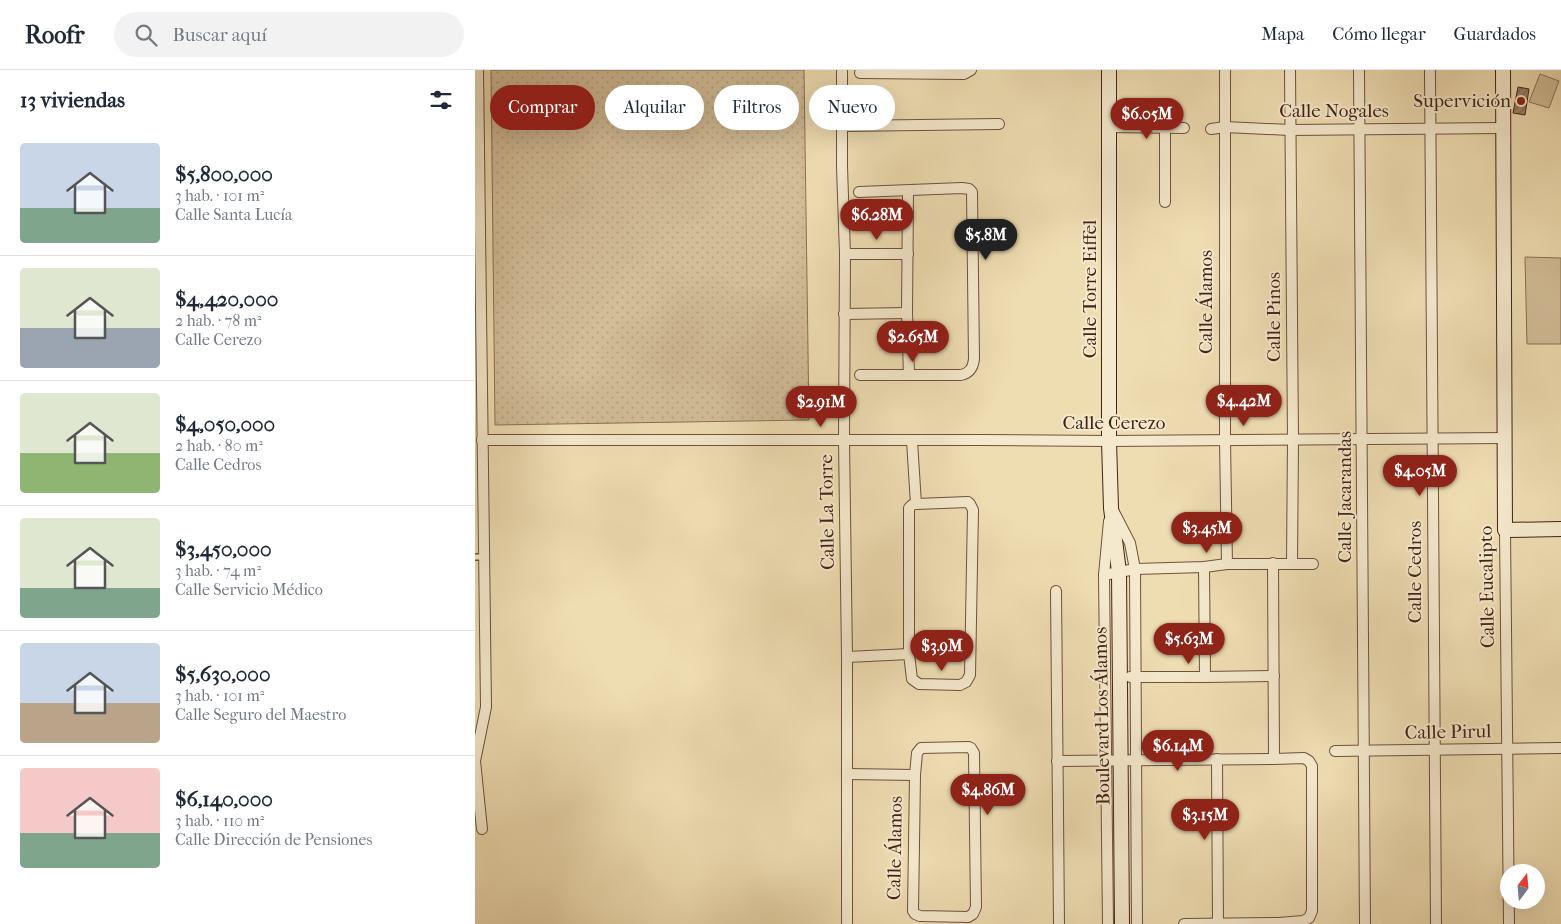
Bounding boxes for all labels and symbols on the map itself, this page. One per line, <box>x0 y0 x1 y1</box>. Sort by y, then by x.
place label: Supervición <box>1413 90 1511 112</box>
marker: Supervición <box>1515 95 1527 107</box>
pin: $6.05M <box>1106 98 1188 140</box>
street label: Calle Nogales <box>1279 100 1389 122</box>
pin: $6.28M <box>836 198 918 241</box>
pin: $5.8M <box>951 218 1021 261</box>
street label: Calle Torre Eiffel <box>1079 220 1101 358</box>
street label: Calle Álamos <box>1195 250 1217 354</box>
street label: Calle Pinos <box>1263 272 1285 362</box>
pin: $2.65M <box>872 320 954 363</box>
pin: $4.42M <box>1203 384 1285 427</box>
pin: $2.91M <box>780 386 862 428</box>
street label: Calle Cerezo <box>1062 412 1166 434</box>
street label: Calle Jacarandas <box>1334 431 1356 563</box>
street label: Calle La Torre <box>815 454 839 570</box>
pin: $4.05M <box>1379 454 1461 497</box>
pin: $3.45M <box>1166 512 1248 554</box>
street label: Calle Cedros <box>1404 521 1426 623</box>
street label: Calle Eucalipto <box>1475 525 1499 648</box>
pin: $5.63M <box>1148 622 1230 665</box>
street label: Boulevard Los Álamos <box>1089 627 1115 805</box>
pin: $3.9M <box>907 630 977 672</box>
street label: Calle Pirul <box>1404 720 1492 744</box>
pin: $6.14M <box>1137 730 1219 772</box>
pin: $4.86M <box>947 774 1029 816</box>
street label: Calle Álamos <box>883 796 907 900</box>
pin: $3.15M <box>1164 798 1246 841</box>
north arrow <box>1500 864 1545 909</box>

